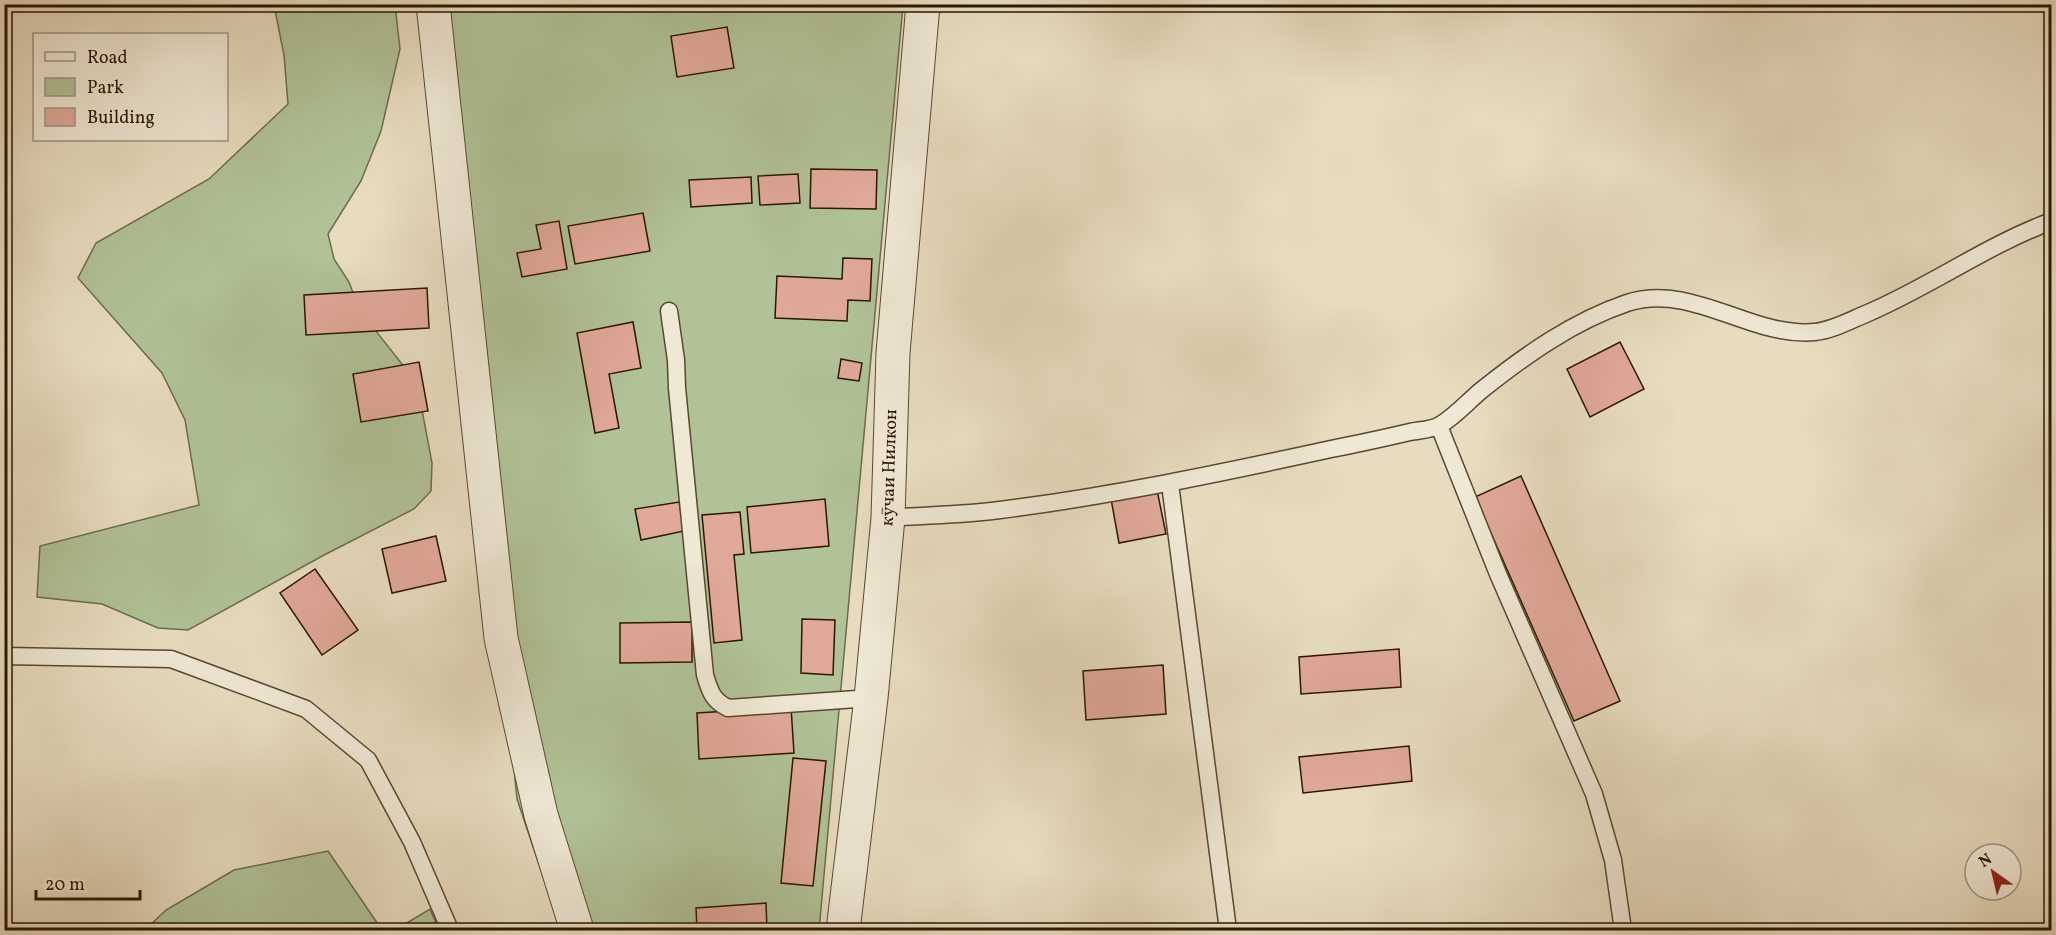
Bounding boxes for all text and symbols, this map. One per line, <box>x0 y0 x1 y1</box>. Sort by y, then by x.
legend <box>33 33 228 141</box>
text: Road <box>87 46 128 71</box>
text: Park <box>87 76 124 101</box>
text: Building <box>87 106 155 131</box>
street label: кӯчаи Нилкон <box>875 409 904 527</box>
north arrow <box>1963 842 2023 902</box>
text: N <box>1975 849 1997 874</box>
scale bar <box>36 863 140 901</box>
text: 20 m <box>45 873 85 898</box>

